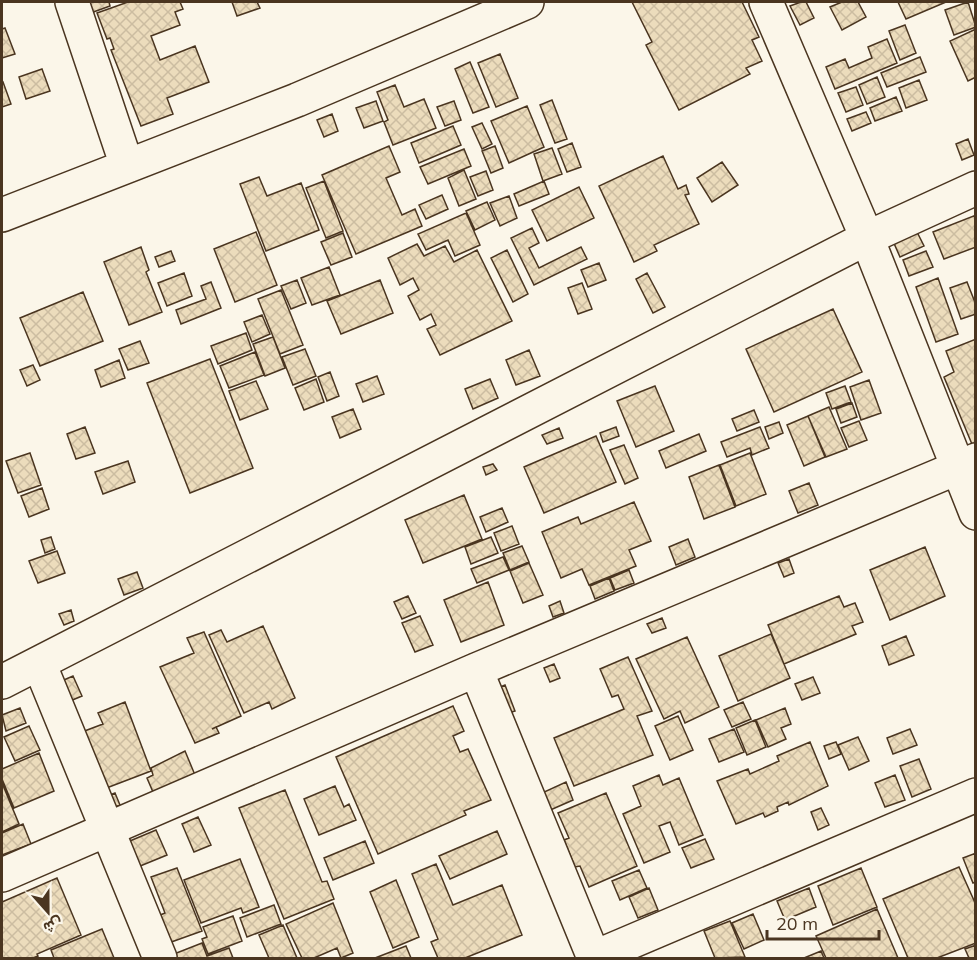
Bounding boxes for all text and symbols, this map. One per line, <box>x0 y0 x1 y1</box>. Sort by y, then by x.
north arrow <box>18 882 78 942</box>
scale bar <box>767 903 880 941</box>
text: 20 m <box>776 912 818 935</box>
text: ش <box>41 913 66 939</box>

